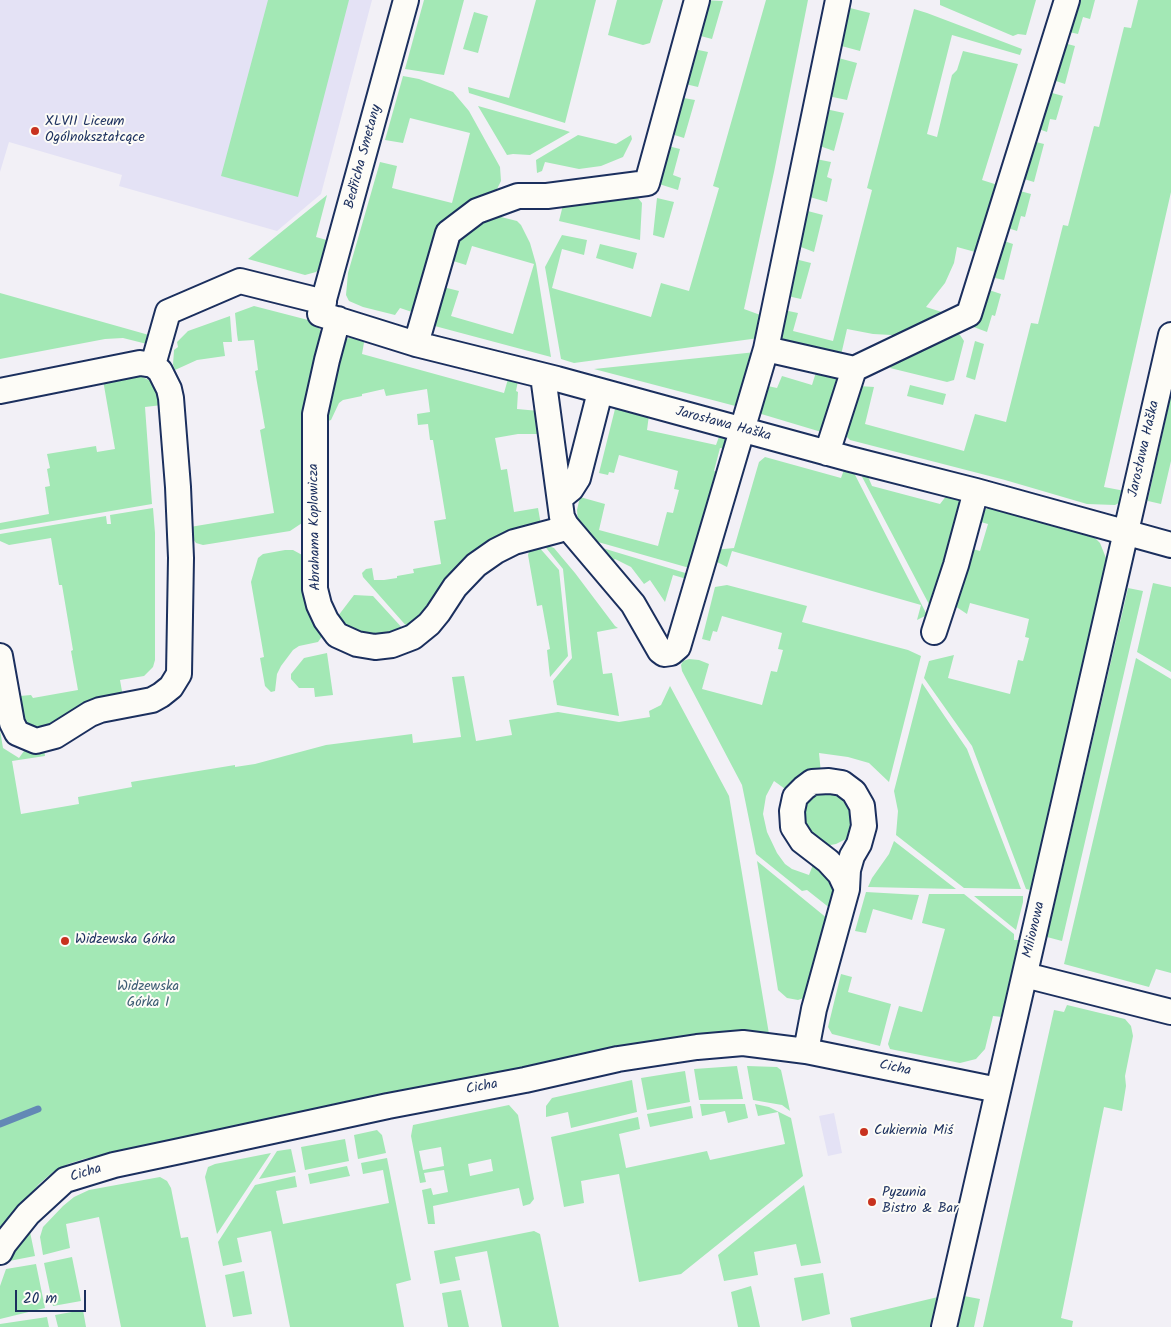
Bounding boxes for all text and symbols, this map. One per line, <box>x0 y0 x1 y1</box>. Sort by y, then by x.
street label: Bedřicha Smetany <box>342 103 386 211</box>
place label: XLVII Liceum Ogólnokształcące <box>45 115 145 148</box>
marker: XLVII Liceum Ogólnokształcące <box>29 125 41 137</box>
street label: Jarosława Haška <box>1126 399 1164 499</box>
street label: Jarosława Haška <box>673 404 773 446</box>
street label: Abrahama Koplowicza <box>306 463 326 591</box>
street label: Milionowa <box>1020 900 1050 960</box>
place label: Widzewska Górka <box>75 933 176 949</box>
marker: Widzewska Górka <box>59 935 71 947</box>
park label: Widzewska Górka I <box>117 980 179 1012</box>
street label: Cicha <box>878 1057 912 1081</box>
street label: Cicha <box>465 1077 499 1099</box>
place label: Cukiernia Miś <box>874 1124 953 1140</box>
marker: Cukiernia Miś <box>858 1126 870 1138</box>
street label: Cicha <box>68 1161 104 1187</box>
place label: Pyzunia Bistro & Bar <box>882 1186 958 1218</box>
marker: Pyzunia Bistro & Bar <box>866 1196 878 1208</box>
scale bar <box>18 1280 89 1312</box>
text: 20 m <box>23 1287 57 1311</box>

